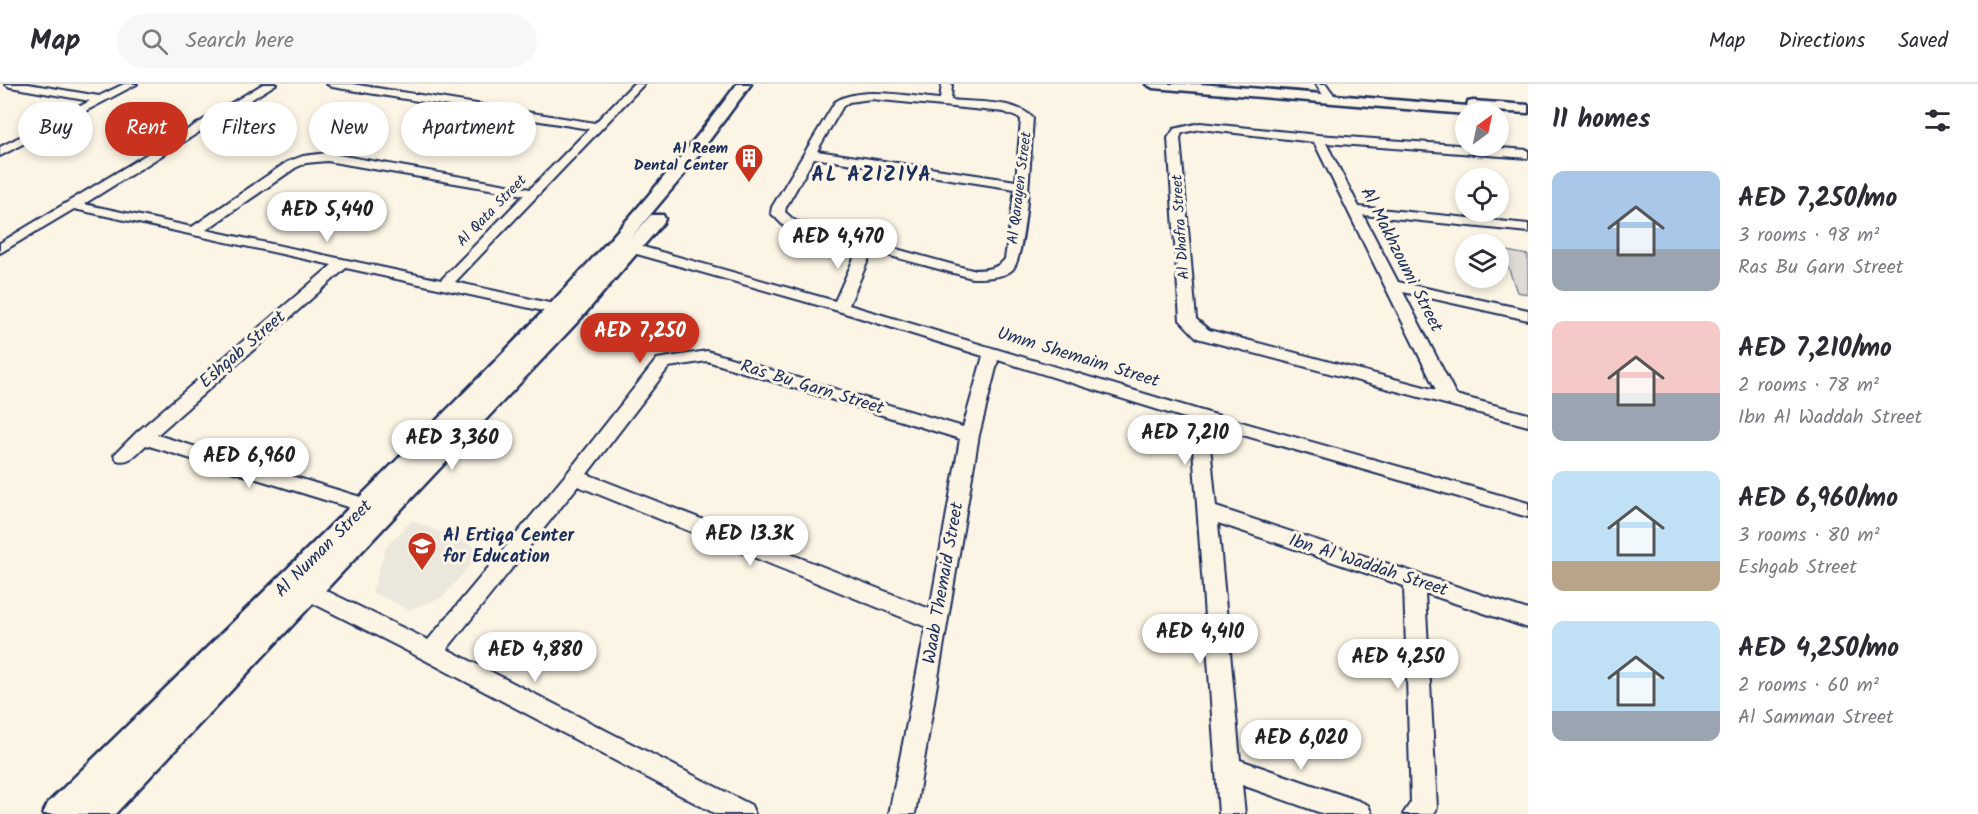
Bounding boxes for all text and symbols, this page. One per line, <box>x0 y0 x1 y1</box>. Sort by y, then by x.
search box <box>117 14 537 68</box>
text: Map <box>30 19 81 64</box>
text: Search here <box>186 24 294 59</box>
icon: search <box>138 25 171 58</box>
text: Map <box>1709 25 1745 58</box>
text: Directions <box>1778 25 1865 58</box>
text: Saved <box>1898 25 1948 58</box>
text: 11 homes <box>1552 99 1650 141</box>
chip: Buy <box>18 102 93 156</box>
chip: Rent <box>105 102 188 156</box>
chip: Filters <box>200 102 297 156</box>
chip: New <box>309 102 389 156</box>
chip: Apartment <box>401 102 536 156</box>
north arrow <box>1455 102 1509 156</box>
map controls <box>1455 102 1509 288</box>
icon: filters <box>1921 104 1954 137</box>
street label: Al Qarayen Street <box>1001 130 1039 246</box>
place label: Al Reem Dental Center <box>634 137 729 178</box>
building icon: Al Reem Dental Center <box>733 142 765 184</box>
district label: AL AZIZIYA <box>812 160 932 192</box>
button: locate <box>1455 168 1509 222</box>
street label: Al Qata Street <box>451 169 533 253</box>
street label: Al Dhafra Street <box>1165 173 1197 280</box>
text: AED 7,250/mo <box>1738 178 1897 220</box>
street label: Al Makhzoumi Street <box>1352 182 1451 339</box>
pin: AED 5,440 <box>258 192 396 243</box>
text: AED 5,440 <box>281 195 373 227</box>
icon: home <box>1600 195 1672 267</box>
pin: AED 4,470 <box>769 219 907 270</box>
text: 3 rooms · 98 m² <box>1738 220 1879 252</box>
text: AED 4,470 <box>792 222 884 254</box>
button: layers <box>1455 234 1509 288</box>
text: Ras Bu Garn Street <box>1738 252 1904 284</box>
street label: Eshgab Street <box>193 303 294 396</box>
pin: AED 7,250 <box>571 313 709 364</box>
text: AED 7,250 <box>594 316 686 348</box>
street label: Umm Shemaim Street <box>993 320 1164 397</box>
text: AED 7,210/mo <box>1738 328 1892 370</box>
icon: home <box>1600 345 1672 417</box>
street label: Ras Bu Garn Street <box>736 352 888 424</box>
text: 2 rooms · 78 m² <box>1738 370 1879 402</box>
text: Ibn Al Waddah Street <box>1738 402 1922 434</box>
pin: AED 7,210 <box>1116 415 1254 466</box>
text: AED 7,210 <box>1141 418 1229 450</box>
pin: AED 3,360 <box>383 420 521 471</box>
text: AED 3,360 <box>406 423 498 455</box>
pin: AED 6,960 <box>180 438 318 489</box>
text: AED 6,960 <box>203 441 295 473</box>
text: AED 6,960/mo <box>1738 478 1898 520</box>
street label: Al Numan Street <box>268 493 380 605</box>
icon: home <box>1600 495 1672 567</box>
street label: Waab Themaid Street <box>915 499 973 666</box>
pin: AED 13.3K <box>681 516 819 567</box>
text: AED 13.3K <box>705 519 795 551</box>
text: 3 rooms · 80 m² <box>1738 520 1880 552</box>
place label: Al Ertiqa Center for Education <box>443 522 576 572</box>
street label: Ibn Al Waddah Street <box>1285 527 1452 606</box>
school or university icon: Al Ertiqa Center for Education <box>406 530 438 572</box>
text: Eshgab Street <box>1738 552 1857 584</box>
pin: AED 4,410 <box>1131 614 1269 665</box>
text: AED 4,410 <box>1156 617 1244 649</box>
text: AED 4,250/mo <box>1738 628 1899 670</box>
pin: AED 4,880 <box>466 632 604 683</box>
text: AED 4,880 <box>488 635 582 667</box>
pin: AED 4,250 <box>1329 639 1467 690</box>
text: AED 4,250 <box>1352 642 1444 674</box>
icon: home <box>1600 645 1672 717</box>
text: 2 rooms · 60 m² <box>1738 670 1879 702</box>
text: Al Samman Street <box>1738 702 1894 734</box>
pin: AED 6,020 <box>1232 720 1370 771</box>
text: AED 6,020 <box>1255 723 1347 755</box>

